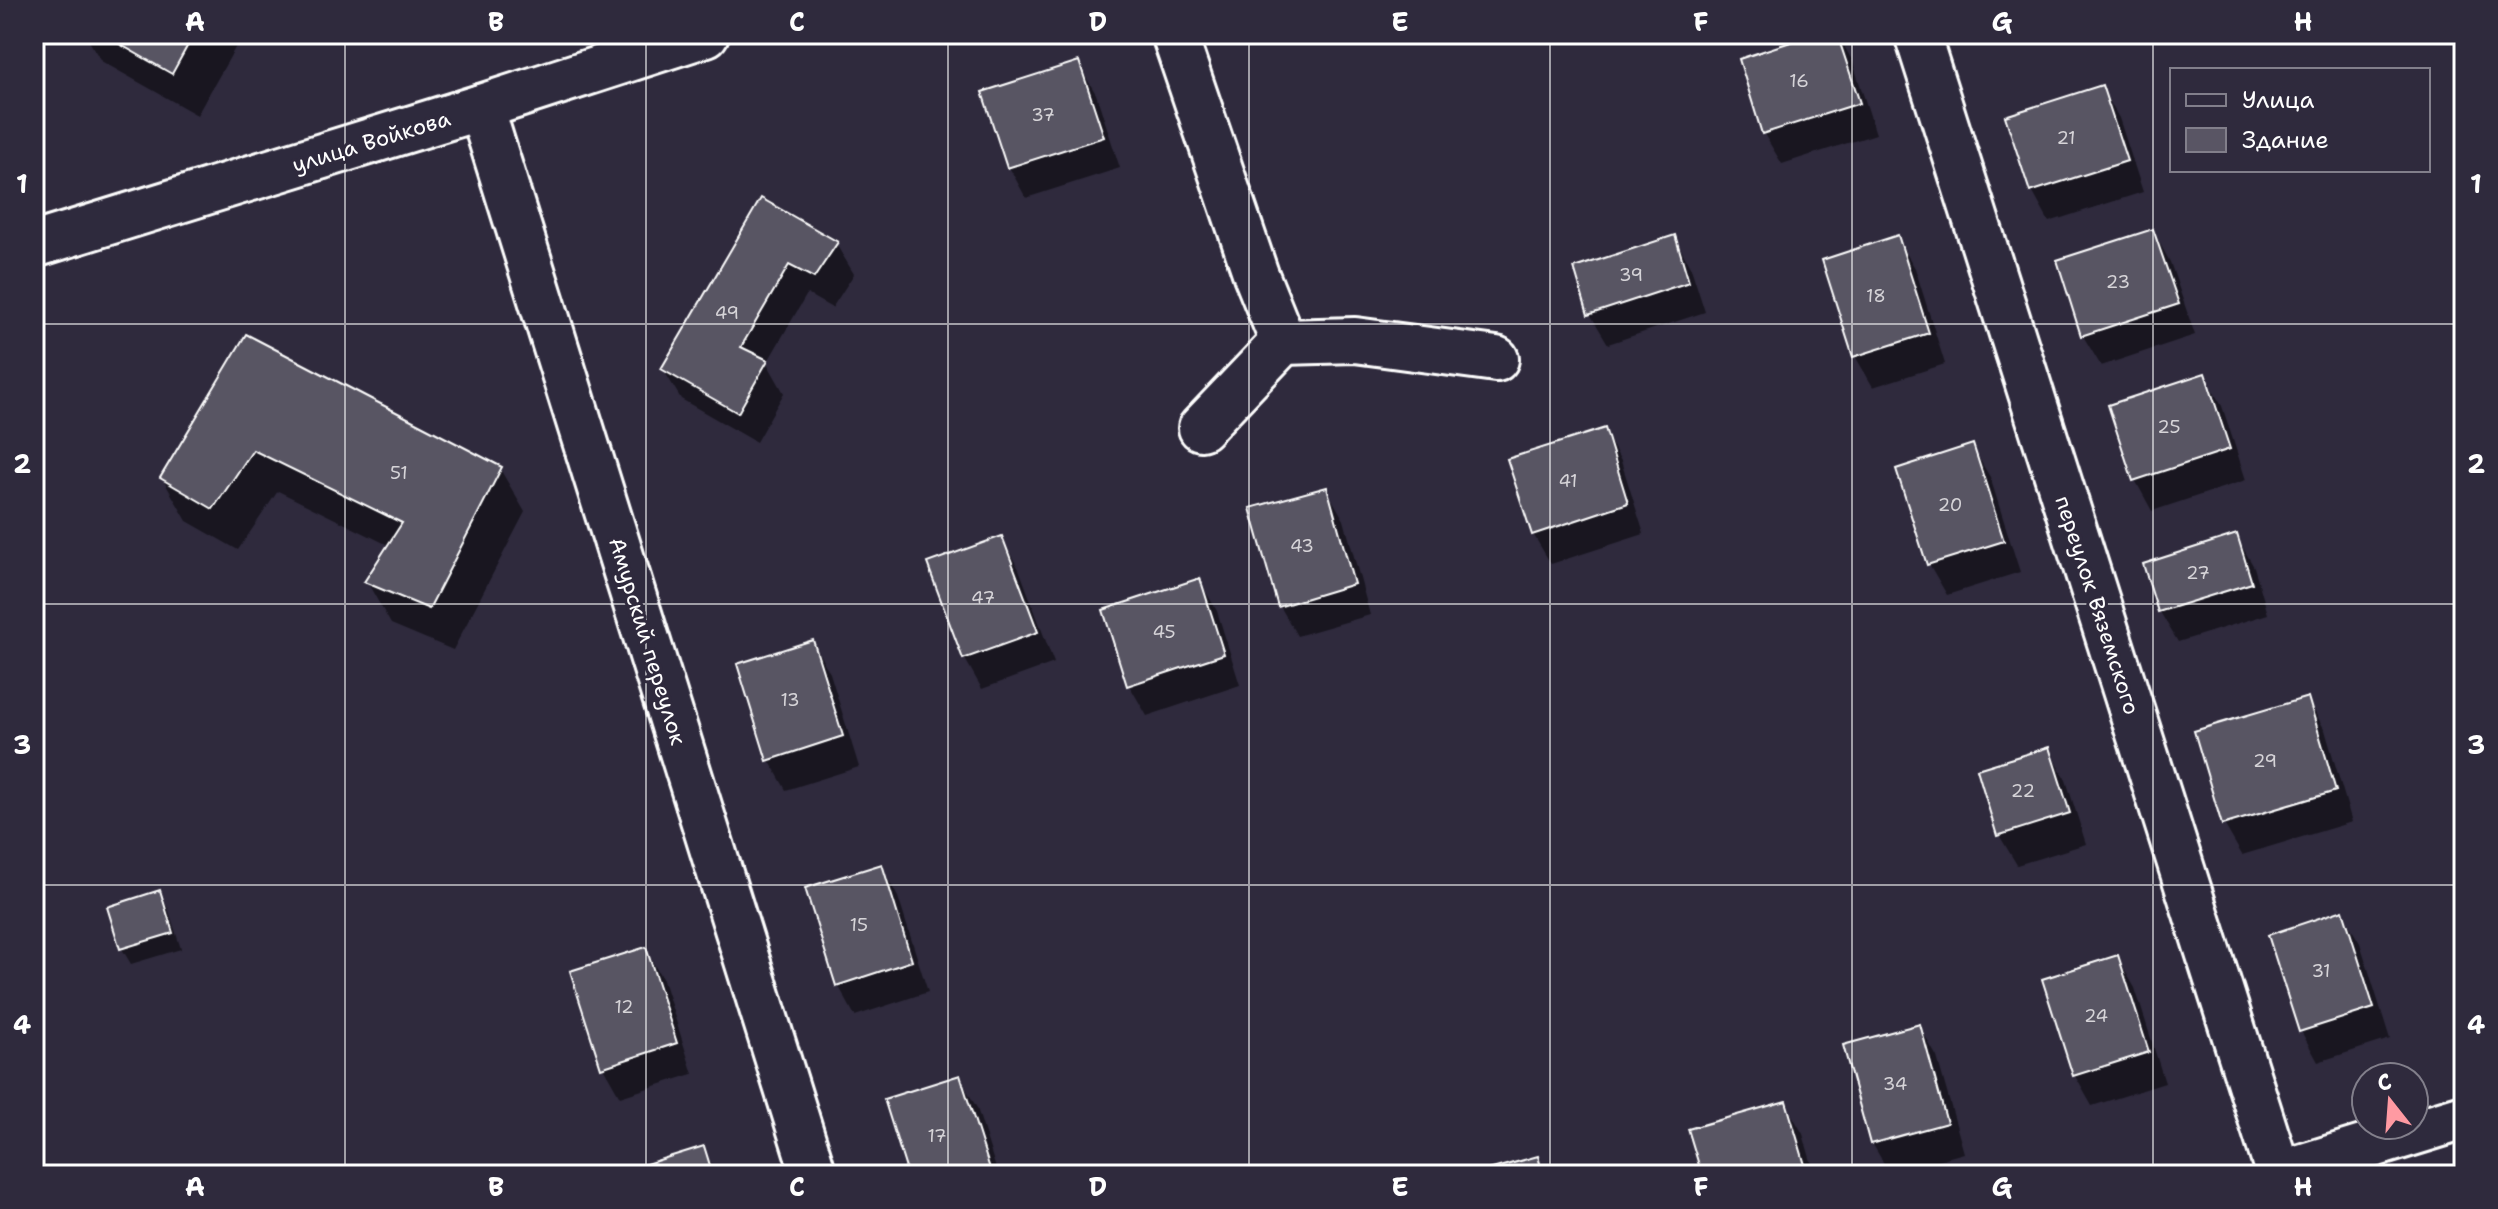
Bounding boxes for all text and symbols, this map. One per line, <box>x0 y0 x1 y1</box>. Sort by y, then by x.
text: A <box>185 4 205 39</box>
text: B <box>488 4 504 39</box>
text: C <box>789 4 805 39</box>
text: D <box>1089 4 1107 39</box>
text: E <box>1391 4 1409 39</box>
text: F <box>1693 4 1709 39</box>
text: G <box>1992 4 2013 39</box>
text: H <box>2294 4 2312 39</box>
legend <box>2170 68 2430 172</box>
house number: 16 <box>1789 69 1809 93</box>
text: Улица <box>2242 84 2315 116</box>
house number: 37 <box>1031 103 1055 127</box>
street label: улица Войкова <box>288 104 454 179</box>
text: Здание <box>2242 124 2329 156</box>
house number: 21 <box>2056 126 2076 150</box>
text: 1 <box>16 166 28 201</box>
text: 1 <box>2470 166 2482 201</box>
house number: 39 <box>1619 263 1643 287</box>
house number: 23 <box>2106 270 2130 294</box>
house number: 18 <box>1866 284 1886 308</box>
house number: 49 <box>715 301 739 325</box>
house number: 25 <box>2157 415 2181 439</box>
text: 2 <box>13 446 31 481</box>
text: 2 <box>2467 446 2485 481</box>
house number: 51 <box>390 461 408 485</box>
house number: 41 <box>1558 469 1578 493</box>
street label: переулок Вяземского <box>2048 492 2147 718</box>
house number: 20 <box>1938 493 1962 517</box>
street label: Амурский переулок <box>602 534 693 749</box>
house number: 43 <box>1290 534 1314 558</box>
house number: 27 <box>2186 561 2210 585</box>
house number: 47 <box>971 586 995 610</box>
house number: 45 <box>1152 620 1176 644</box>
house number: 13 <box>780 688 800 712</box>
text: 3 <box>13 727 31 762</box>
text: 3 <box>2467 727 2485 762</box>
house number: 29 <box>2253 749 2277 773</box>
house number: 22 <box>2011 779 2035 803</box>
house number: 15 <box>850 913 868 937</box>
house number: 31 <box>2311 959 2331 983</box>
house number: 12 <box>614 995 634 1019</box>
house number: 24 <box>2084 1004 2108 1028</box>
text: 4 <box>13 1007 31 1042</box>
text: 4 <box>2467 1007 2485 1042</box>
north arrow <box>2350 1061 2430 1141</box>
text: С <box>2374 1067 2395 1098</box>
house number: 34 <box>1883 1072 1907 1096</box>
house number: 17 <box>927 1124 947 1148</box>
text: A <box>185 1169 205 1204</box>
text: B <box>488 1169 504 1204</box>
text: C <box>789 1169 805 1204</box>
text: D <box>1089 1169 1107 1204</box>
text: E <box>1391 1169 1409 1204</box>
text: F <box>1693 1169 1709 1204</box>
text: G <box>1992 1169 2013 1204</box>
text: H <box>2294 1169 2312 1204</box>

